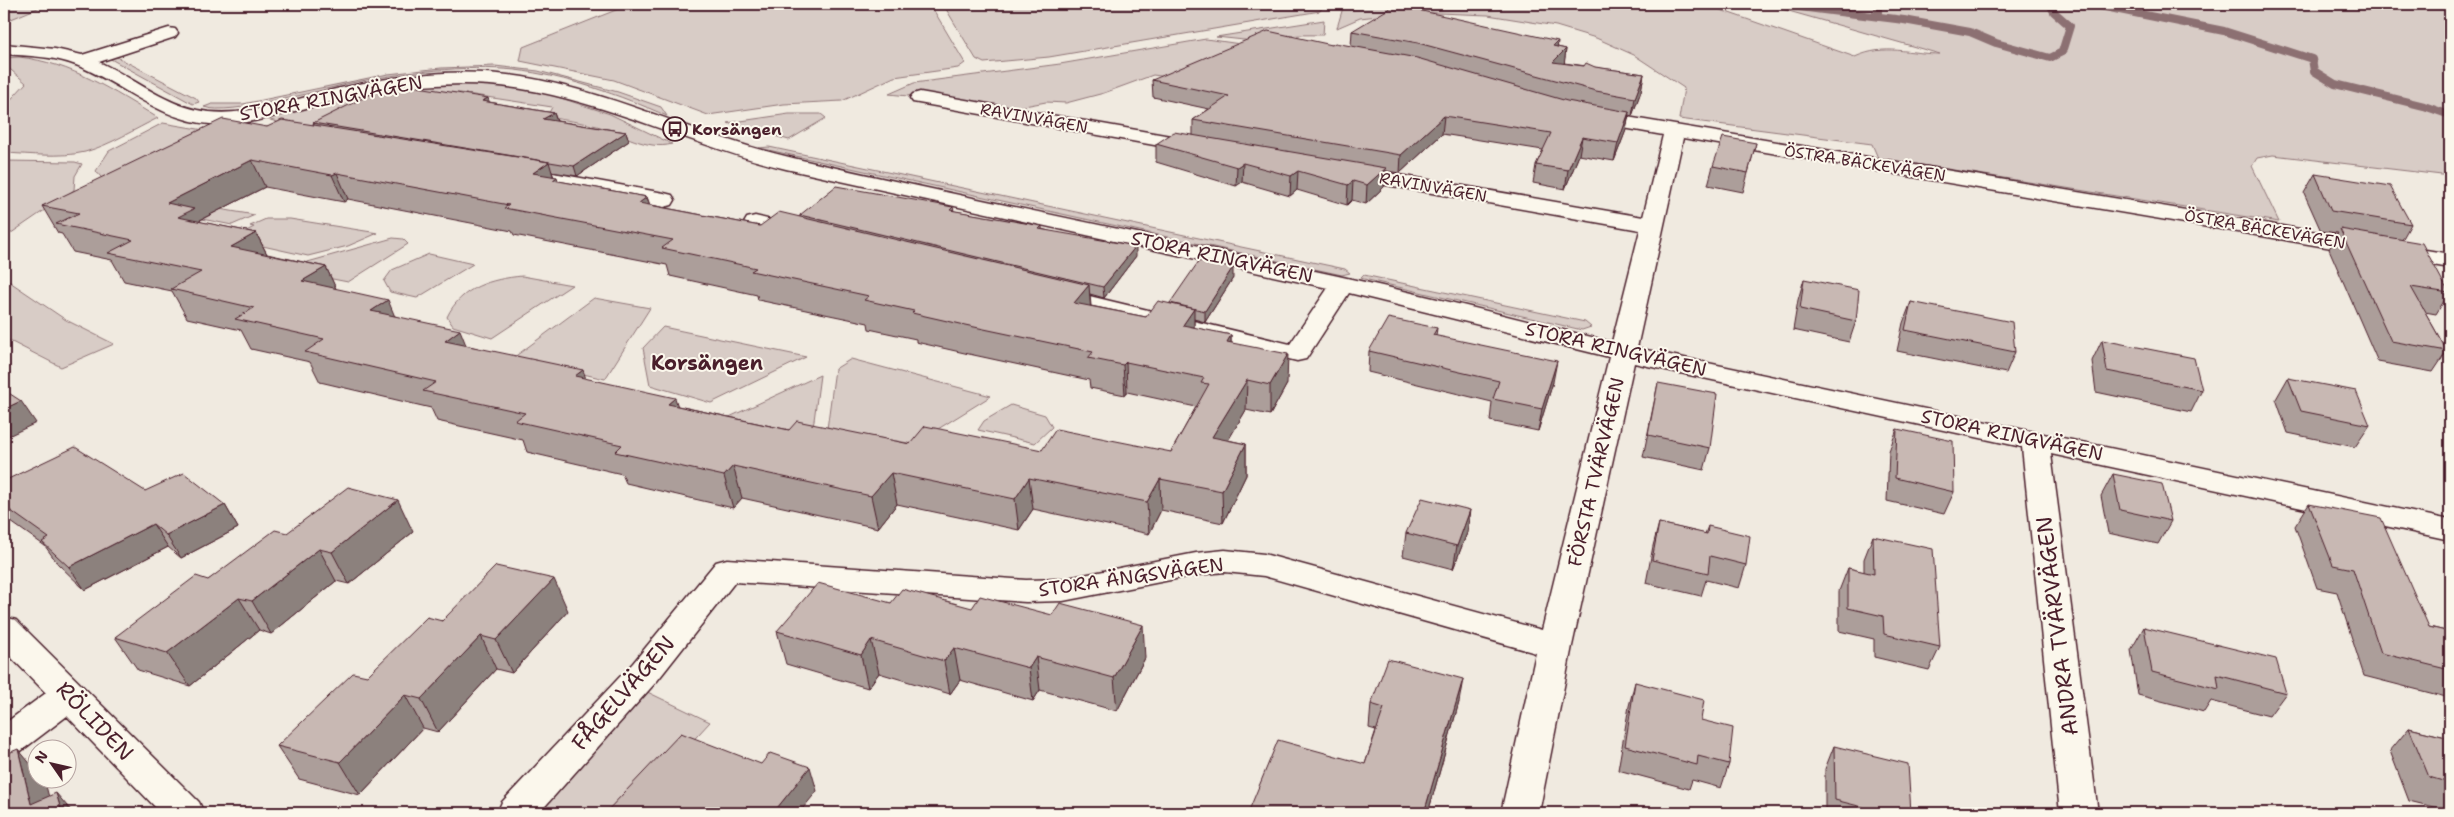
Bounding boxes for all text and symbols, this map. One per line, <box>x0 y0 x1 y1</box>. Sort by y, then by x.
street label: STORA RINGVÄGEN <box>237 70 425 126</box>
street label: RAVINVÄGEN <box>979 98 1089 138</box>
bus stop icon: Korsängen <box>662 116 688 142</box>
place label: Korsängen <box>692 119 782 140</box>
street label: ÖSTRA BÄCKEVÄGEN <box>1783 140 1947 186</box>
street label: RAVINVÄGEN <box>1378 167 1488 207</box>
street label: ÖSTRA BÄCKEVÄGEN <box>2183 204 2347 254</box>
street label: STORA RINGVÄGEN <box>1129 225 1315 289</box>
street label: STORA RINGVÄGEN <box>1523 316 1709 382</box>
district label: Korsängen <box>651 350 763 376</box>
street label: FÖRSTA TVÄRVÄGEN <box>1562 375 1630 569</box>
street label: STORA RINGVÄGEN <box>1919 403 2105 467</box>
street label: ANDRA TVÄRVÄGEN <box>2029 515 2085 737</box>
street label: STORA ÄNGSVÄGEN <box>1037 552 1225 602</box>
street label: FÅGELVÄGEN <box>565 629 681 757</box>
street label: RÖLIDEN <box>50 675 140 767</box>
north arrow <box>28 740 78 790</box>
text: N <box>31 747 52 766</box>

